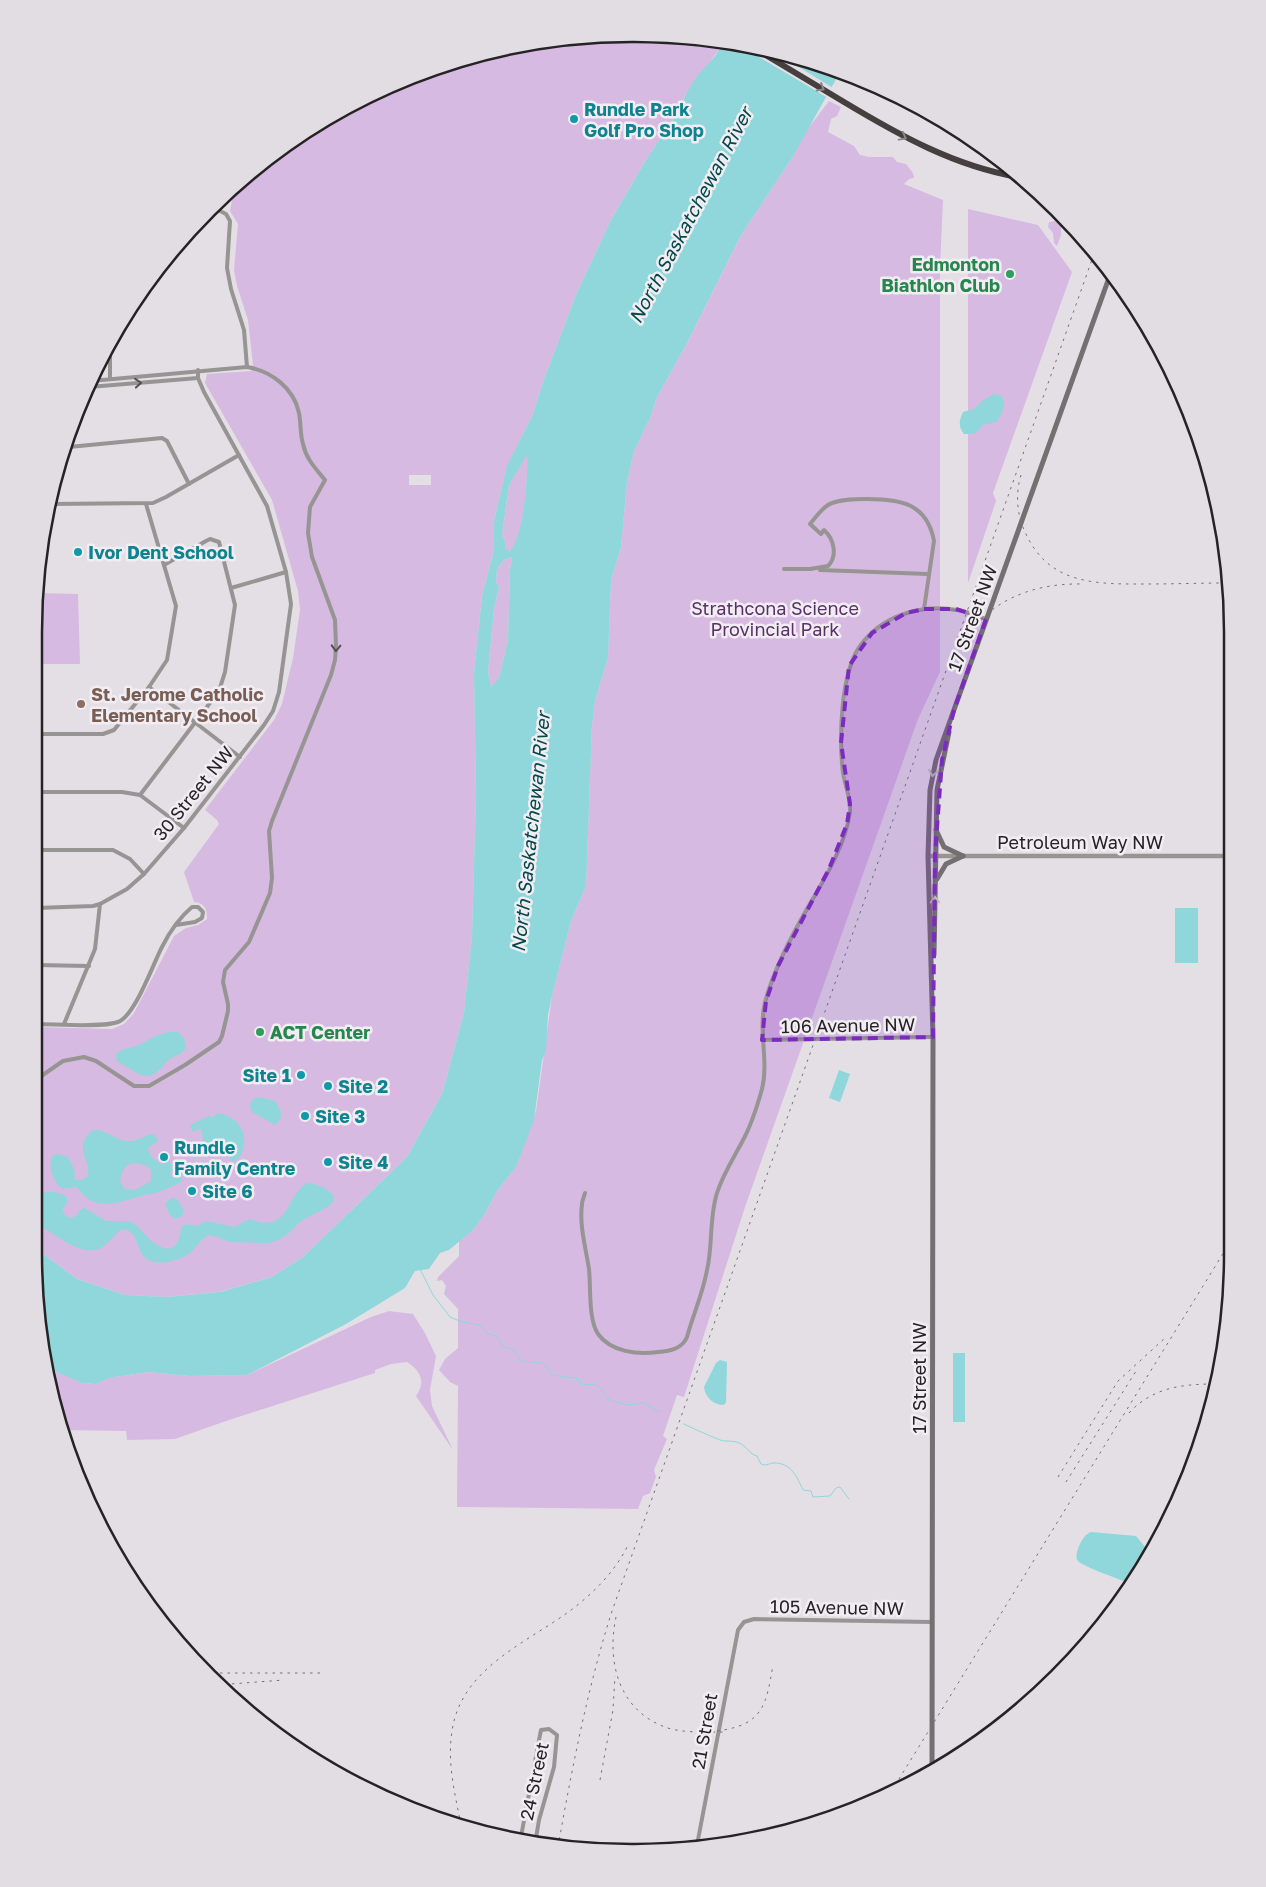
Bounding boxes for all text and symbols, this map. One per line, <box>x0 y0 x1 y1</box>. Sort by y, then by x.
one-way arrow <box>815 82 824 92</box>
place label: Rundle Park Golf Pro Shop <box>584 98 704 141</box>
water label: North Saskatchewan River <box>623 101 758 327</box>
marker: Rundle Park Golf Pro Shop <box>568 113 580 125</box>
one-way arrow <box>898 131 907 141</box>
place label: Edmonton Biathlon Club <box>881 253 1000 296</box>
marker: Edmonton Biathlon Club <box>1004 268 1016 280</box>
one-way arrow <box>134 378 142 389</box>
place label: Ivor Dent School <box>88 541 234 563</box>
marker: Ivor Dent School <box>72 546 84 558</box>
street label: 17 Street NW <box>943 562 1001 674</box>
park label: Strathcona Science Provincial Park <box>691 597 859 640</box>
one-way arrow <box>330 644 341 652</box>
place label: St. Jerome Catholic Elementary School <box>91 683 264 726</box>
marker: St. Jerome Catholic Elementary School <box>75 698 87 710</box>
water label: North Saskatchewan River <box>506 708 554 953</box>
street label: 30 Street NW <box>148 741 238 845</box>
one-way arrow <box>929 768 939 777</box>
street label: Petroleum Way NW <box>997 831 1163 853</box>
one-way arrow <box>930 896 940 904</box>
street label: 106 Avenue NW <box>781 1013 915 1037</box>
place label: ACT Center <box>270 1021 370 1043</box>
marker: ACT Center <box>254 1026 266 1038</box>
place label: Site 1 <box>242 1064 291 1086</box>
marker: Site 1 <box>295 1069 307 1081</box>
place label: Site 2 <box>338 1075 388 1097</box>
marker: Site 2 <box>322 1080 334 1092</box>
place label: Site 3 <box>315 1105 365 1127</box>
marker: Site 3 <box>299 1110 311 1122</box>
place label: Rundle Family Centre <box>174 1136 296 1179</box>
marker: Rundle Family Centre <box>158 1151 170 1163</box>
place label: Site 4 <box>338 1151 389 1173</box>
marker: Site 4 <box>322 1156 334 1168</box>
place label: Site 6 <box>202 1180 253 1202</box>
marker: Site 6 <box>186 1185 198 1197</box>
street label: 17 Street NW <box>908 1322 930 1434</box>
street label: 105 Avenue NW <box>770 1595 904 1619</box>
street label: 21 Street <box>686 1691 722 1771</box>
street label: 24 Street <box>515 1740 553 1822</box>

